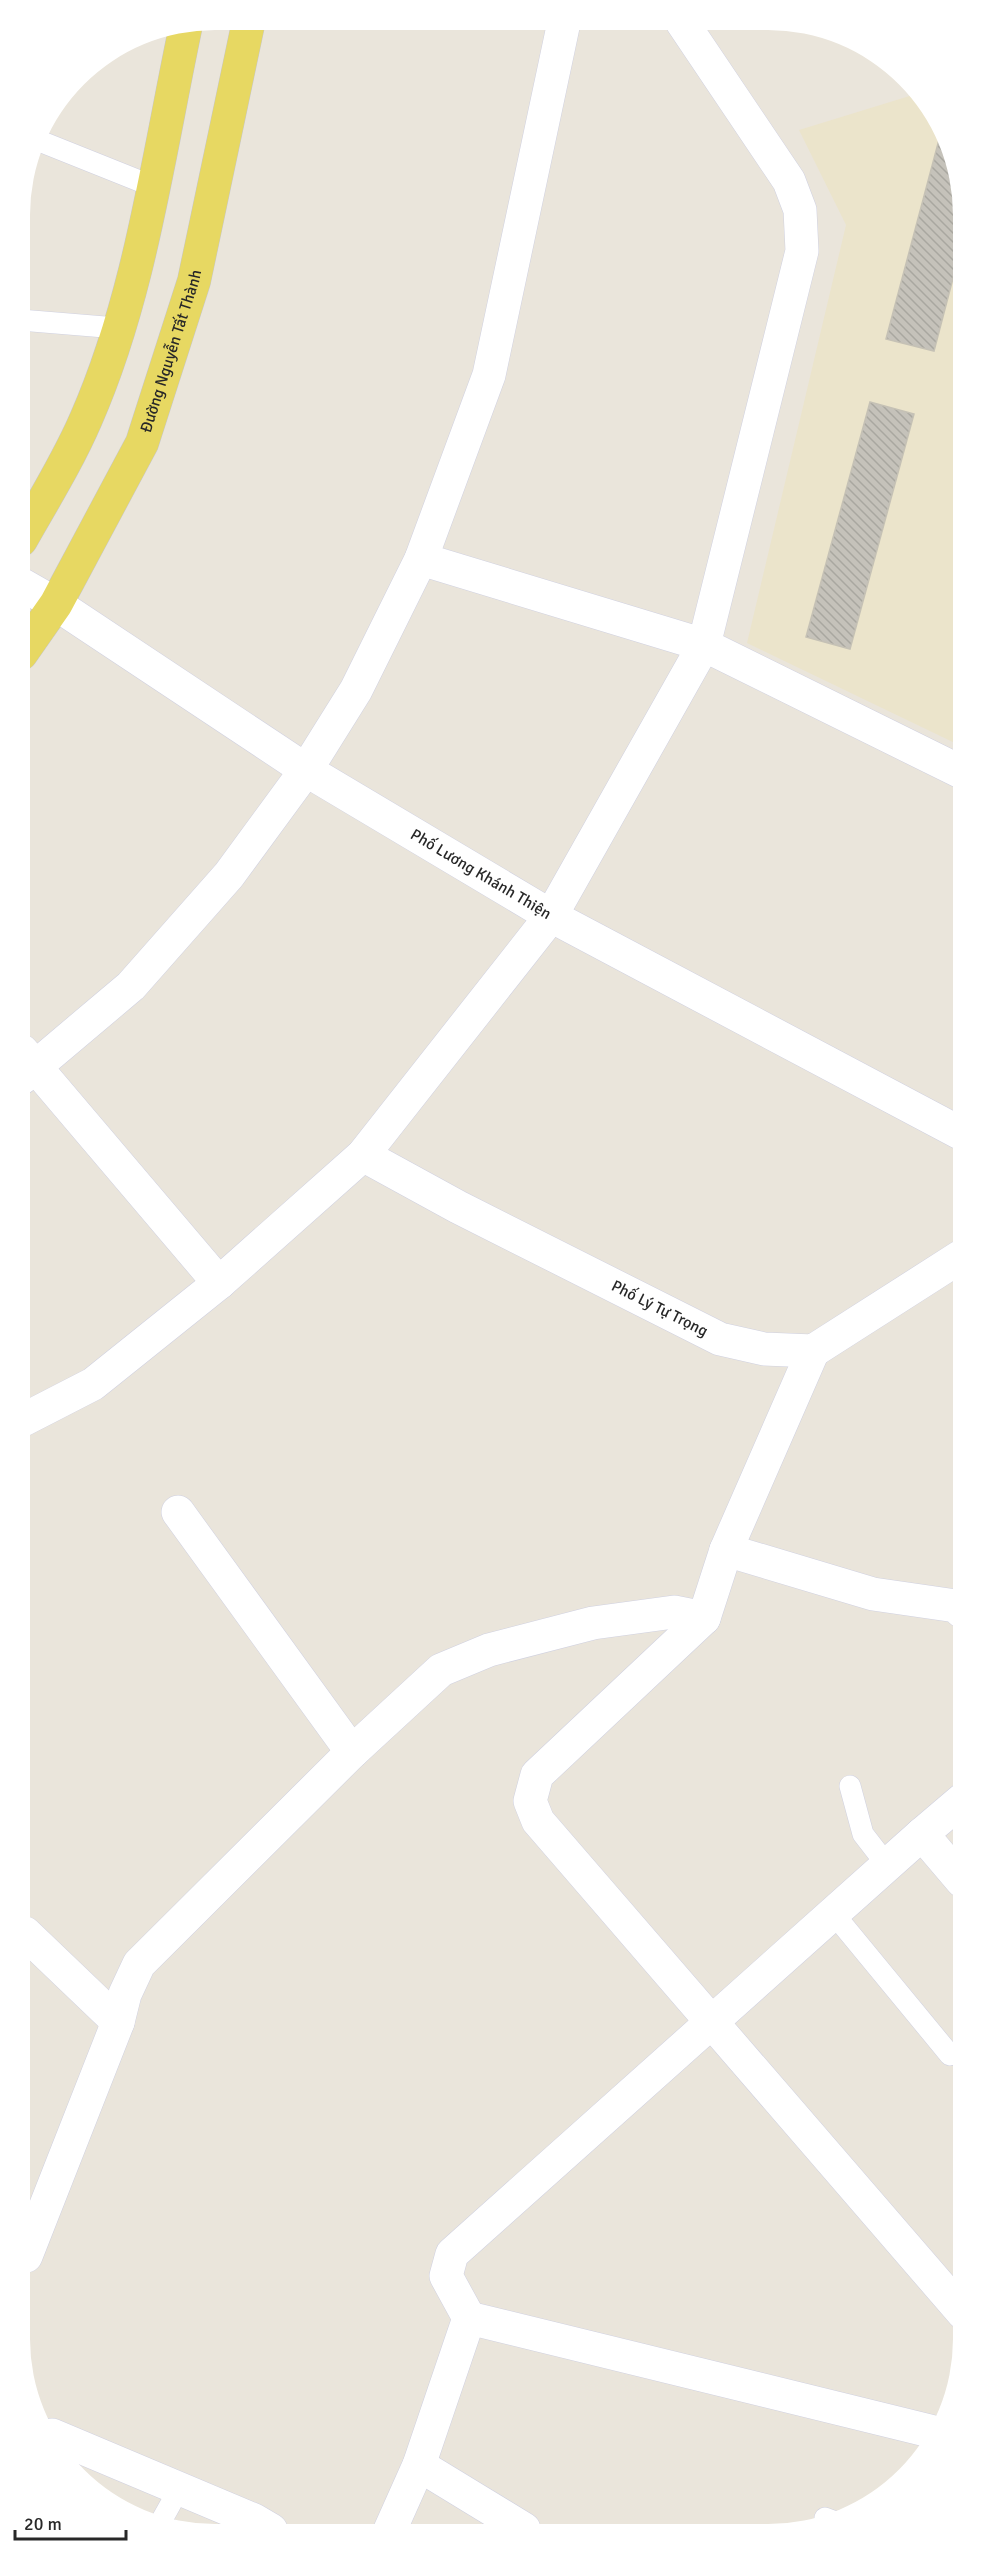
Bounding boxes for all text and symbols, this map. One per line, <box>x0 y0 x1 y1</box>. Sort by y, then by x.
street label: Đường Nguyễn Tất Thành <box>136 268 206 435</box>
street label: Phố Lương Khánh Thiện <box>407 825 555 924</box>
street label: Phố Lý Tự Trọng <box>608 1276 711 1341</box>
scale bar <box>15 2503 126 2541</box>
text: 20 m <box>24 2513 62 2535</box>

